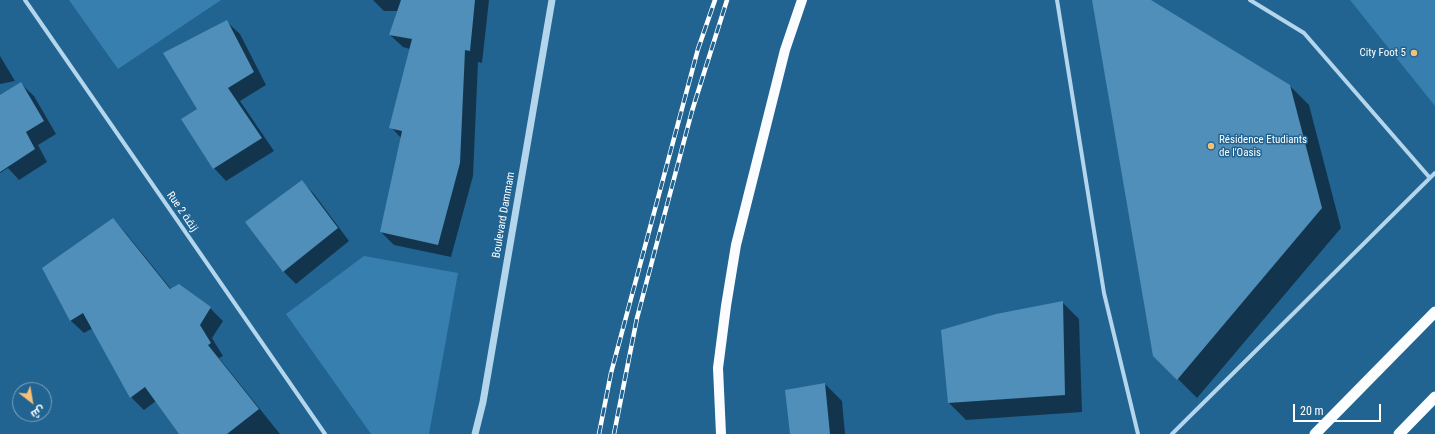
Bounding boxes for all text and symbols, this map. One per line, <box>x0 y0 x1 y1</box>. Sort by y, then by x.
place label: City Foot 5 <box>1359 46 1406 60</box>
marker: City Foot 5 <box>1409 48 1419 58</box>
place label: Résidence Etudiants de l'Oasis <box>1219 133 1307 159</box>
marker: Résidence Etudiants de l'Oasis <box>1206 141 1216 151</box>
street label: Boulevard Dammam <box>490 171 518 259</box>
street label: Rue 2 زنقة <box>163 189 201 235</box>
north arrow <box>12 382 52 422</box>
scale bar <box>1295 396 1383 422</box>
text: ش <box>29 403 47 421</box>
text: 20 m <box>1300 404 1324 418</box>

